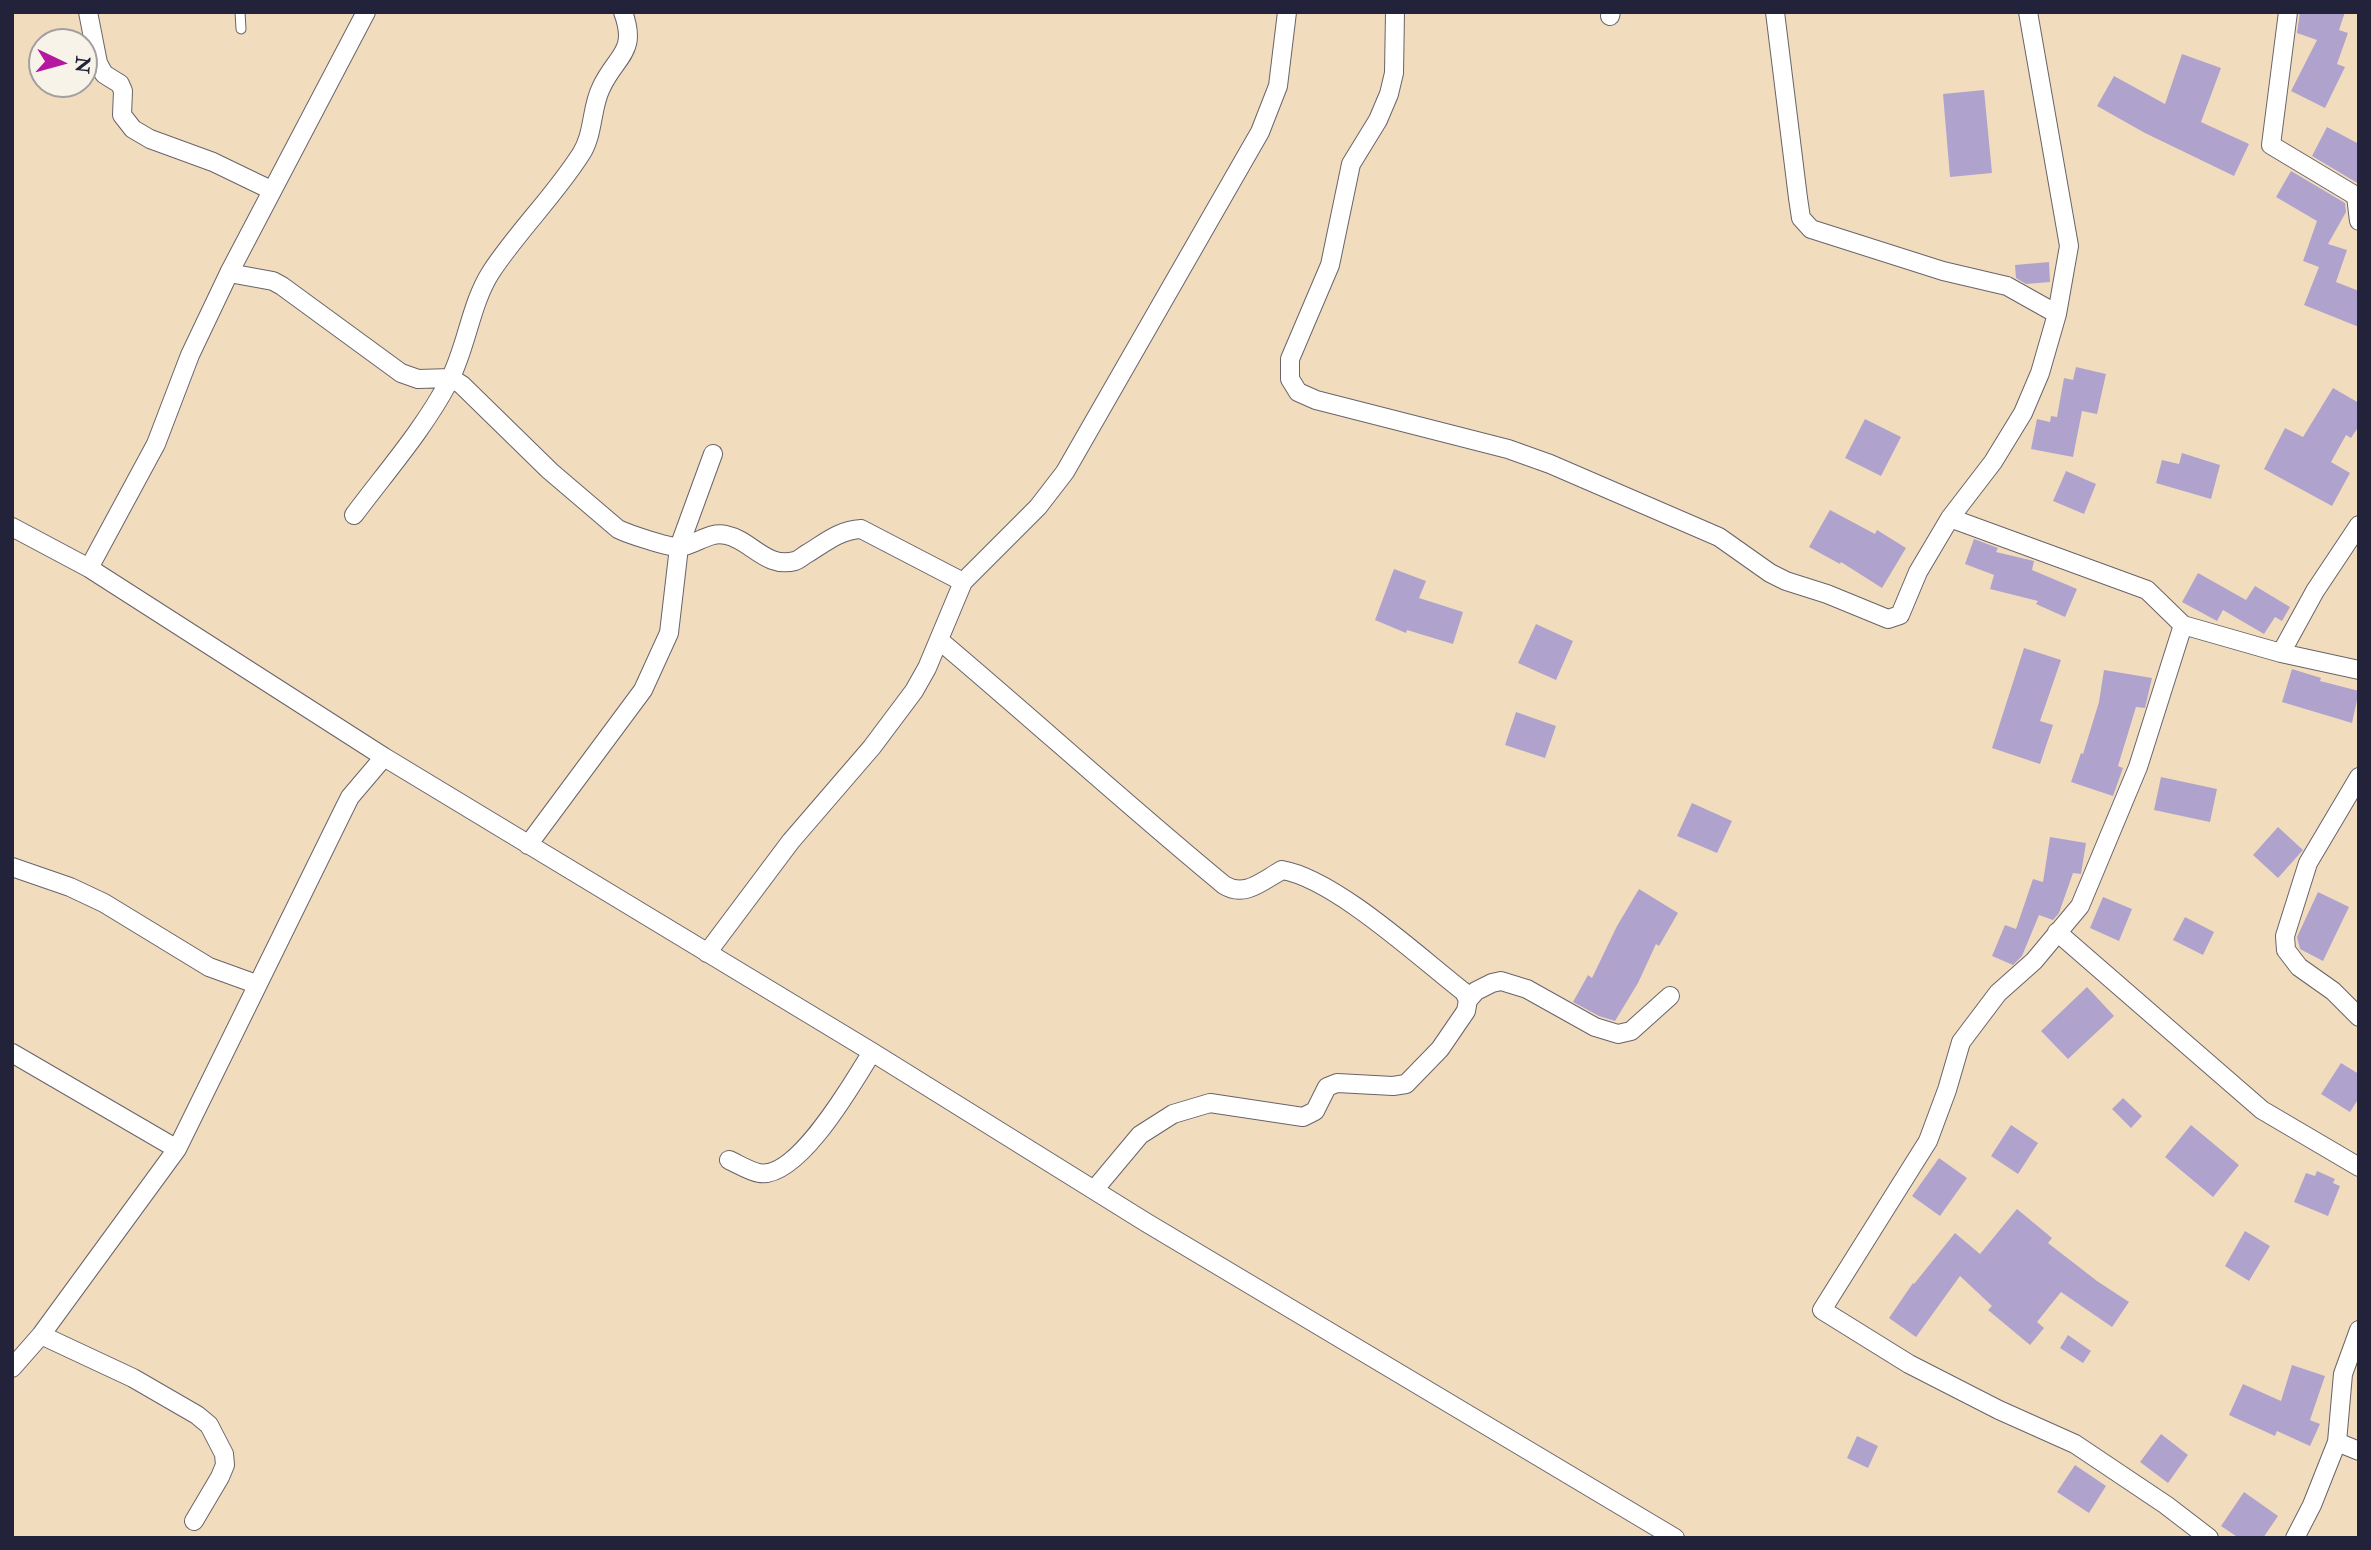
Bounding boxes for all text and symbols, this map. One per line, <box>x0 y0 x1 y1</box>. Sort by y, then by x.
north arrow <box>28 28 98 98</box>
text: N <box>69 55 95 74</box>

